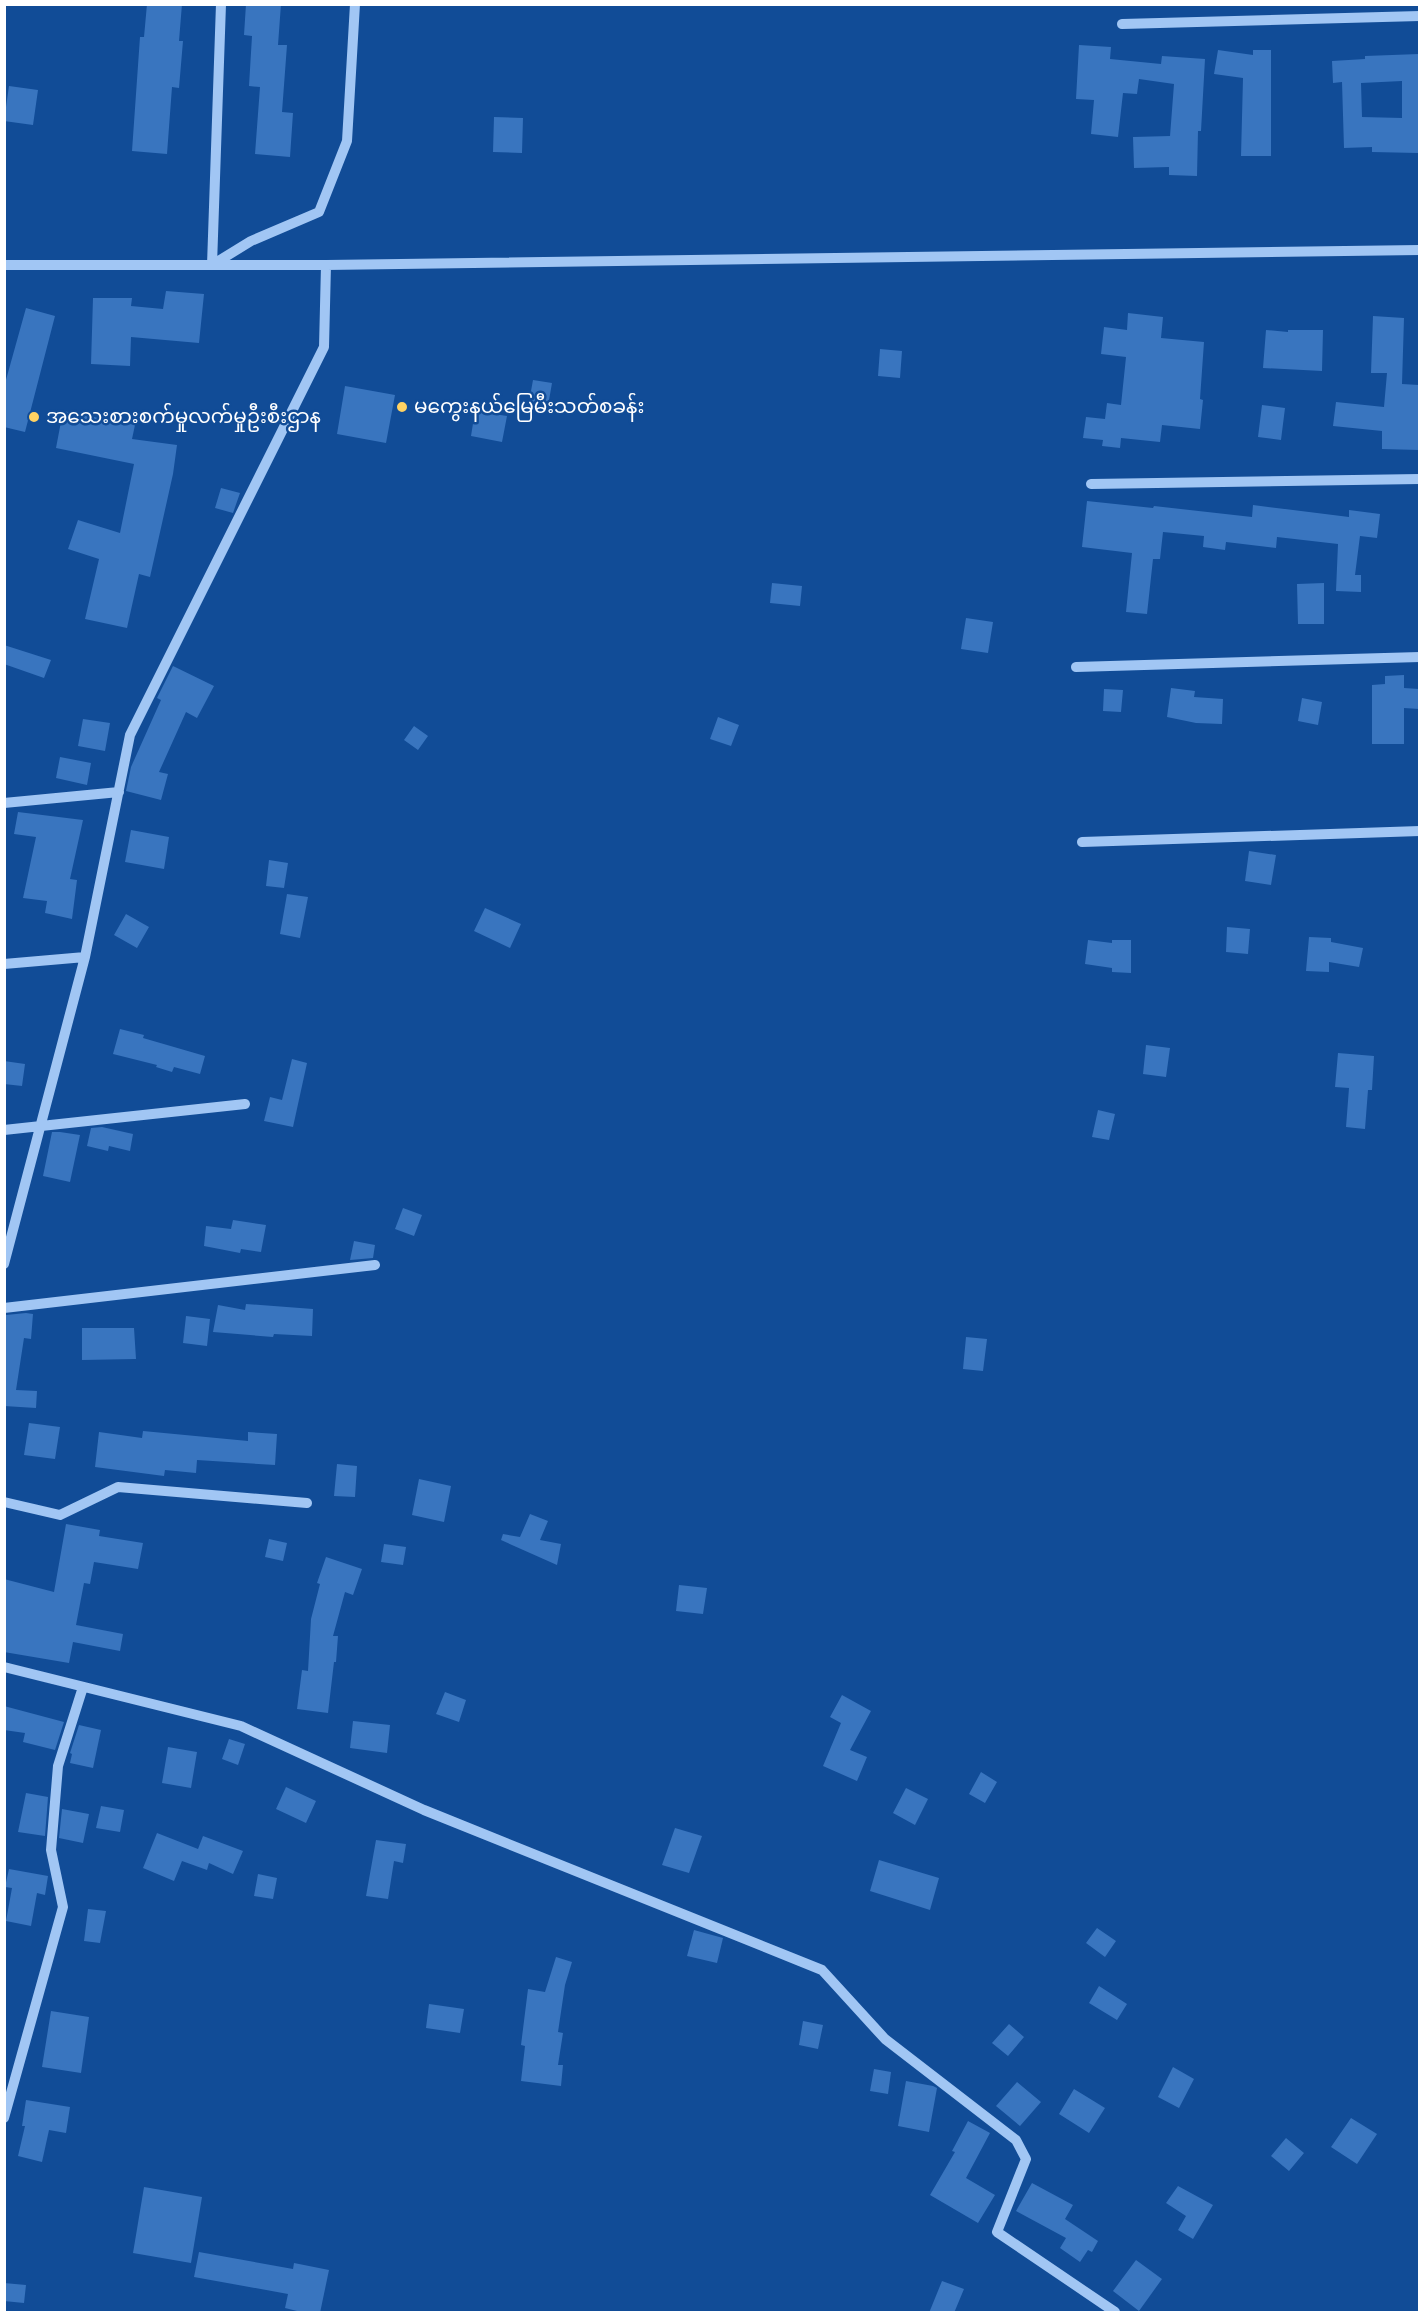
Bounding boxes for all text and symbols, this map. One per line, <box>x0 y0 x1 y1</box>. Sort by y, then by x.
place label: မကွေးနယ်မြေမီးသတ်စခန်း <box>414 392 644 422</box>
marker: မကွေးနယ်မြေမီးသတ်စခန်း <box>395 400 409 414</box>
place label: အသေးစားစက်မှုလက်မှုဦးစီးဌာန <box>46 402 321 432</box>
marker: အသေးစားစက်မှုလက်မှုဦးစီးဌာန <box>27 410 41 424</box>

